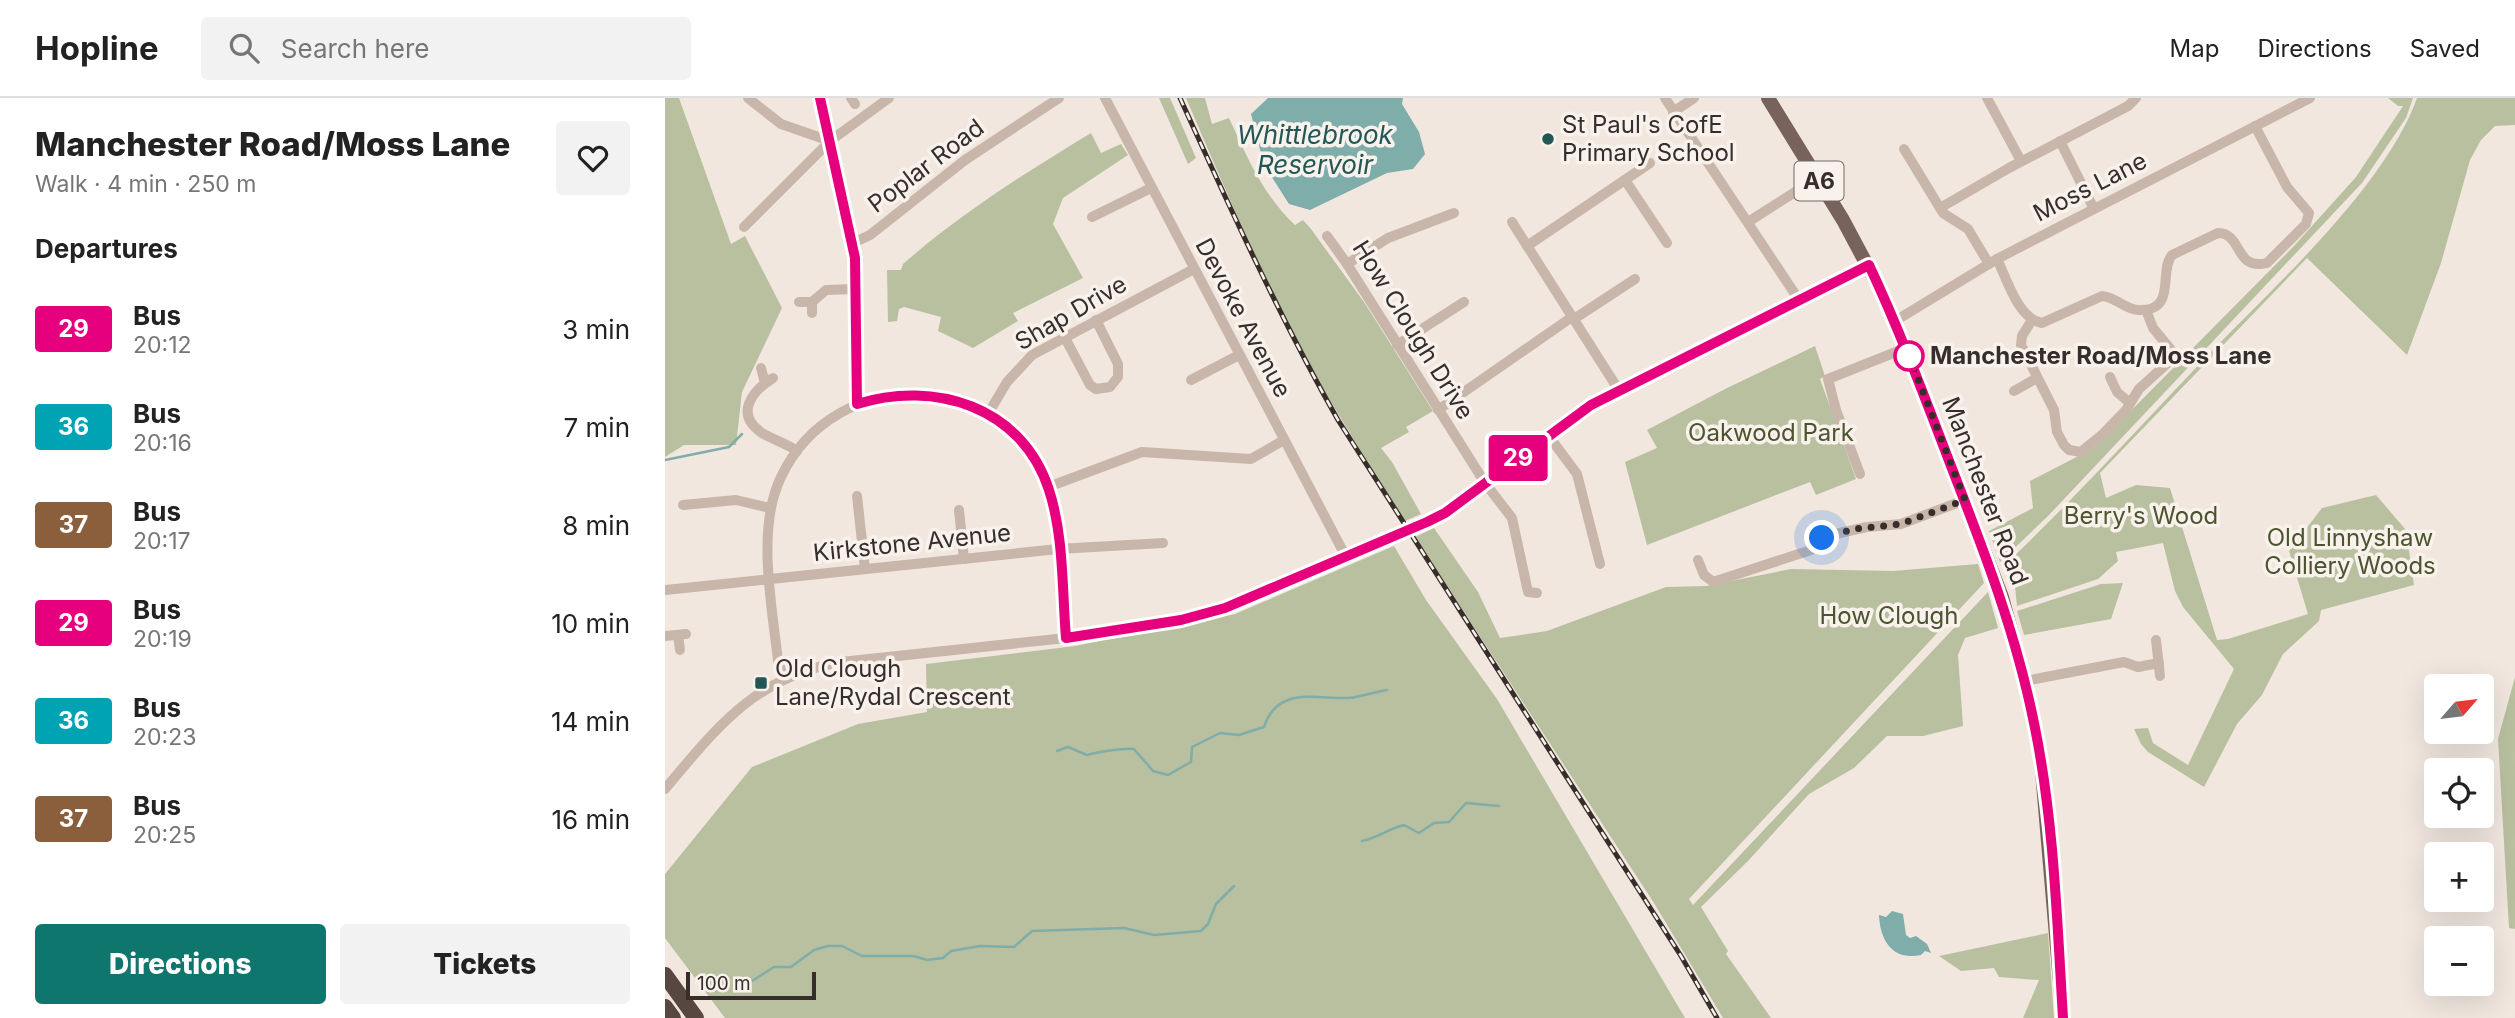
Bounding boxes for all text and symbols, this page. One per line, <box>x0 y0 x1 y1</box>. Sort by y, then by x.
search box <box>201 17 691 80</box>
text: Hopline <box>35 28 159 68</box>
icon: search <box>225 29 263 67</box>
text: Search here <box>281 33 429 64</box>
text: Map <box>2170 34 2219 63</box>
text: Directions <box>2257 34 2372 63</box>
text: Saved <box>2410 34 2480 63</box>
place label: St Paul's CofE Primary School <box>1562 110 1735 167</box>
street label: Poplar Road <box>862 113 989 218</box>
water label: Whittlebrook Reservoir <box>1237 119 1394 180</box>
button: heart <box>556 121 630 195</box>
text: Manchester Road/Moss Lane <box>35 124 510 164</box>
marker: St Paul's CofE Primary School <box>1540 131 1556 147</box>
street label: Moss Lane <box>2028 146 2151 227</box>
road number: A6 <box>1795 162 1843 200</box>
text: Walk · 4 min · 250 m <box>35 170 257 198</box>
text: Departures <box>35 233 178 264</box>
street label: Devoke Avenue <box>1189 233 1298 402</box>
street label: How Clough Drive <box>1347 235 1480 424</box>
street label: Shap Drive <box>1010 269 1132 356</box>
text: Bus <box>133 300 181 331</box>
text: 29 <box>58 314 89 343</box>
text: 3 min <box>562 314 630 345</box>
text: 20:12 <box>133 331 192 359</box>
marker: Manchester Road/Moss Lane <box>1894 341 1924 371</box>
place label: Manchester Road/Moss Lane <box>1930 341 2272 370</box>
street label: Manchester Road <box>1936 393 2035 589</box>
text: Bus <box>133 398 181 429</box>
text: 36 <box>58 412 89 441</box>
text: 7 min <box>564 412 630 443</box>
park label: Oakwood Park <box>1688 418 1854 447</box>
text: 20:16 <box>133 429 192 457</box>
line badge: 29 <box>1487 435 1549 481</box>
text: 29 <box>1503 443 1533 472</box>
text: Bus <box>133 496 181 527</box>
park label: Berry's Wood <box>2064 501 2218 530</box>
text: 37 <box>59 510 88 539</box>
text: 8 min <box>562 510 630 541</box>
street label: Kirkstone Avenue <box>812 518 1012 567</box>
your location <box>1804 520 1839 555</box>
park label: Old Linnyshaw Colliery Woods <box>2264 523 2436 580</box>
text: 20:17 <box>133 527 191 555</box>
text: Bus <box>133 594 181 625</box>
park label: How Clough <box>1819 601 1959 630</box>
text: 29 <box>58 608 89 637</box>
text: 10 min <box>551 608 630 639</box>
text: 20:19 <box>133 625 192 653</box>
place label: Old Clough Lane/Rydal Crescent <box>775 654 1011 711</box>
north arrow <box>2424 674 2494 744</box>
map controls <box>2424 674 2494 996</box>
marker: Old Clough Lane/Rydal Crescent <box>753 675 769 691</box>
text: Bus <box>133 692 181 723</box>
text: 36 <box>58 706 89 735</box>
text: 14 min <box>551 706 630 737</box>
text: 20:23 <box>133 723 196 751</box>
button: locate <box>2424 758 2494 828</box>
text: Bus <box>133 790 181 821</box>
text: 37 <box>59 804 88 833</box>
text: 16 min <box>552 804 630 835</box>
text: 20:25 <box>133 821 196 849</box>
button: + <box>2424 842 2494 912</box>
button: Directions <box>35 924 326 1004</box>
button: Tickets <box>340 924 630 1004</box>
button: − <box>2424 926 2494 996</box>
scale bar <box>686 969 815 1001</box>
text: 100 m <box>697 972 751 995</box>

